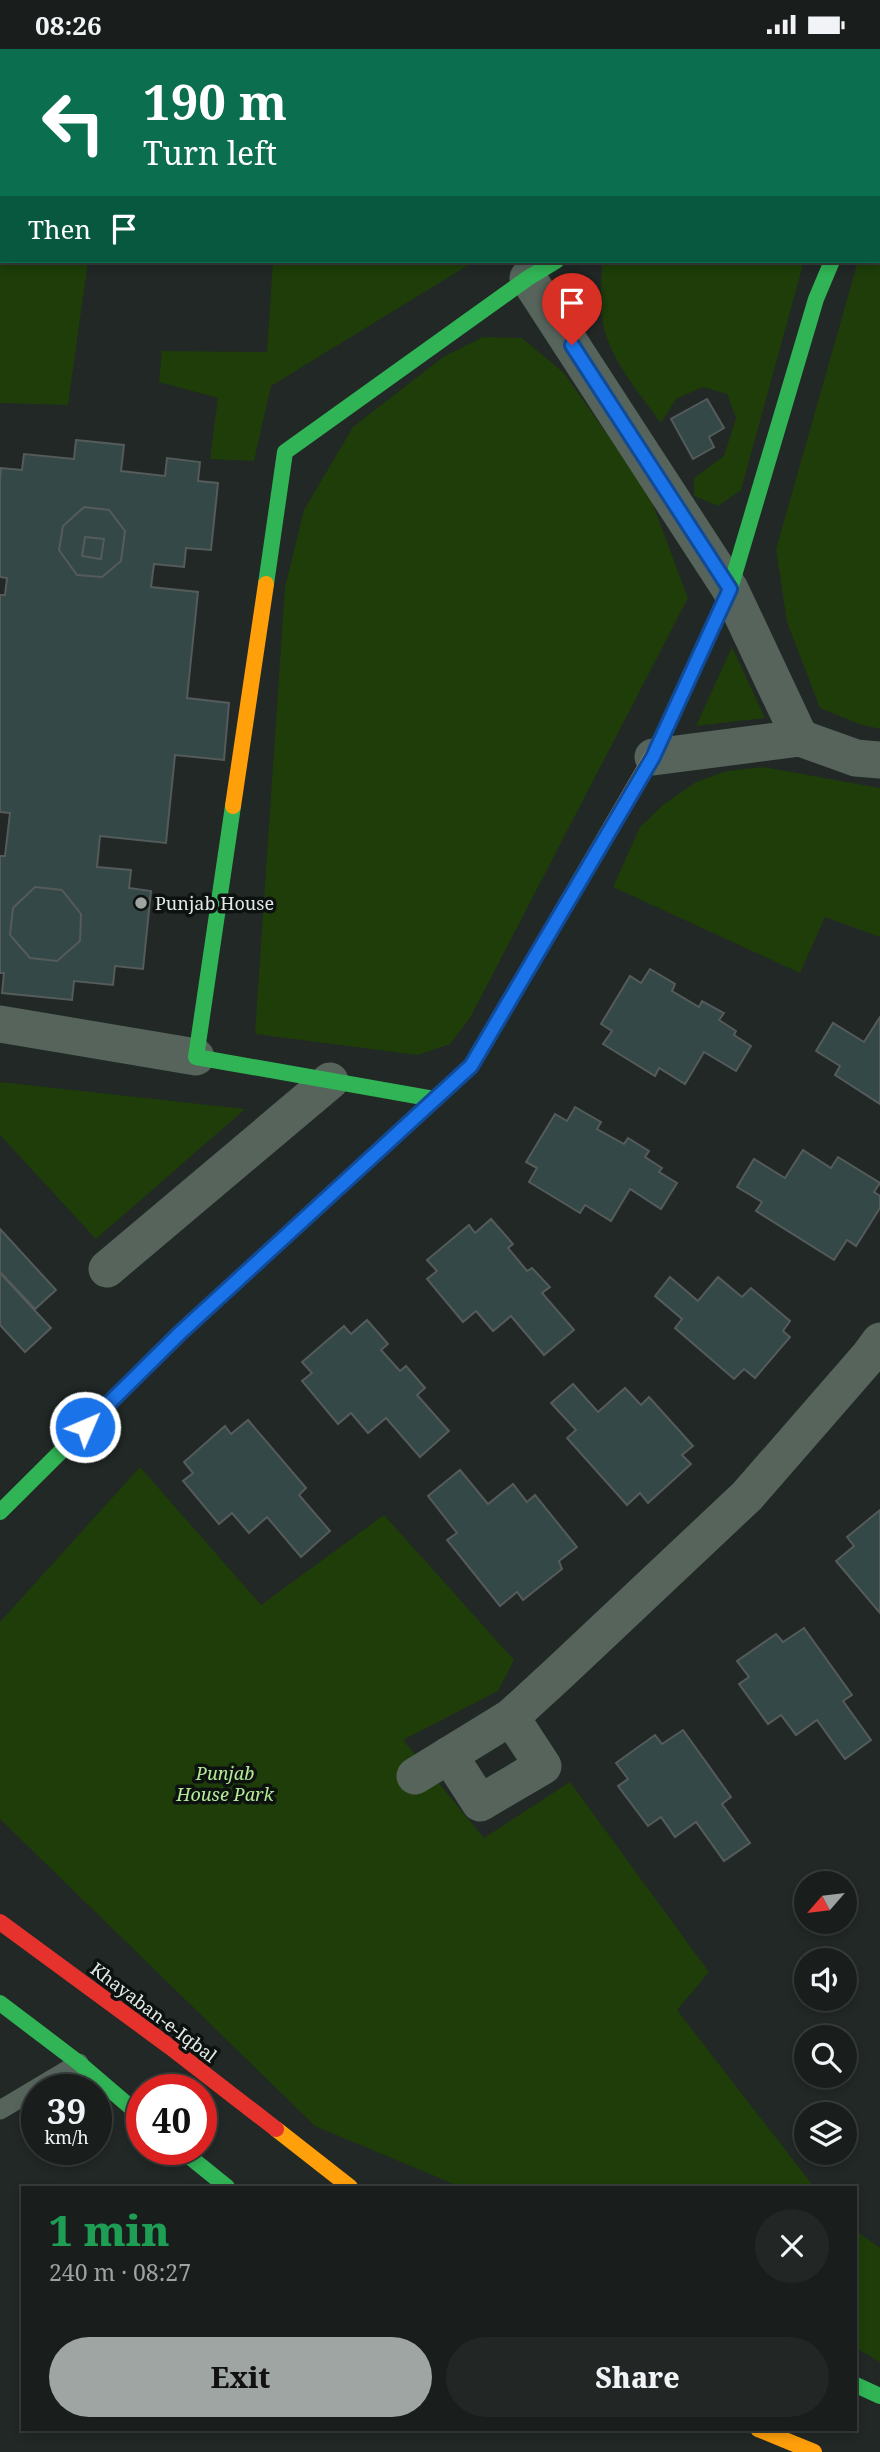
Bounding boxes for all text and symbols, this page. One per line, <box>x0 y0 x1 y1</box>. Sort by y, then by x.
text: 08:26 <box>35 7 102 43</box>
text: 190 m <box>143 68 287 134</box>
icon: left <box>28 77 119 168</box>
text: Turn left <box>143 131 277 174</box>
icon: arrive <box>105 210 143 248</box>
text: Then <box>28 211 91 247</box>
pin <box>542 273 602 345</box>
icon: arrive <box>553 284 591 322</box>
place label: Punjab House <box>155 891 274 915</box>
marker: Punjab House <box>133 895 149 911</box>
position arrow <box>48 1390 122 1464</box>
park label: Punjab House Park <box>175 1761 275 1806</box>
north arrow <box>794 1871 858 1934</box>
map controls <box>794 1871 857 2165</box>
button: sound <box>794 1948 857 2011</box>
street label: Khayaban-e-Iqbal <box>86 1957 222 2068</box>
button: search <box>794 2025 857 2088</box>
speed limit sign: 40 <box>126 2074 217 2165</box>
text: 39 <box>47 2087 86 2134</box>
button: layers <box>794 2102 857 2165</box>
text: km/h <box>44 2125 89 2149</box>
text: 1 min <box>49 2201 170 2258</box>
button: close <box>755 2209 829 2283</box>
text: 240 m · 08:27 <box>49 2256 191 2288</box>
button: Exit <box>49 2337 432 2417</box>
button: Share <box>446 2337 829 2417</box>

